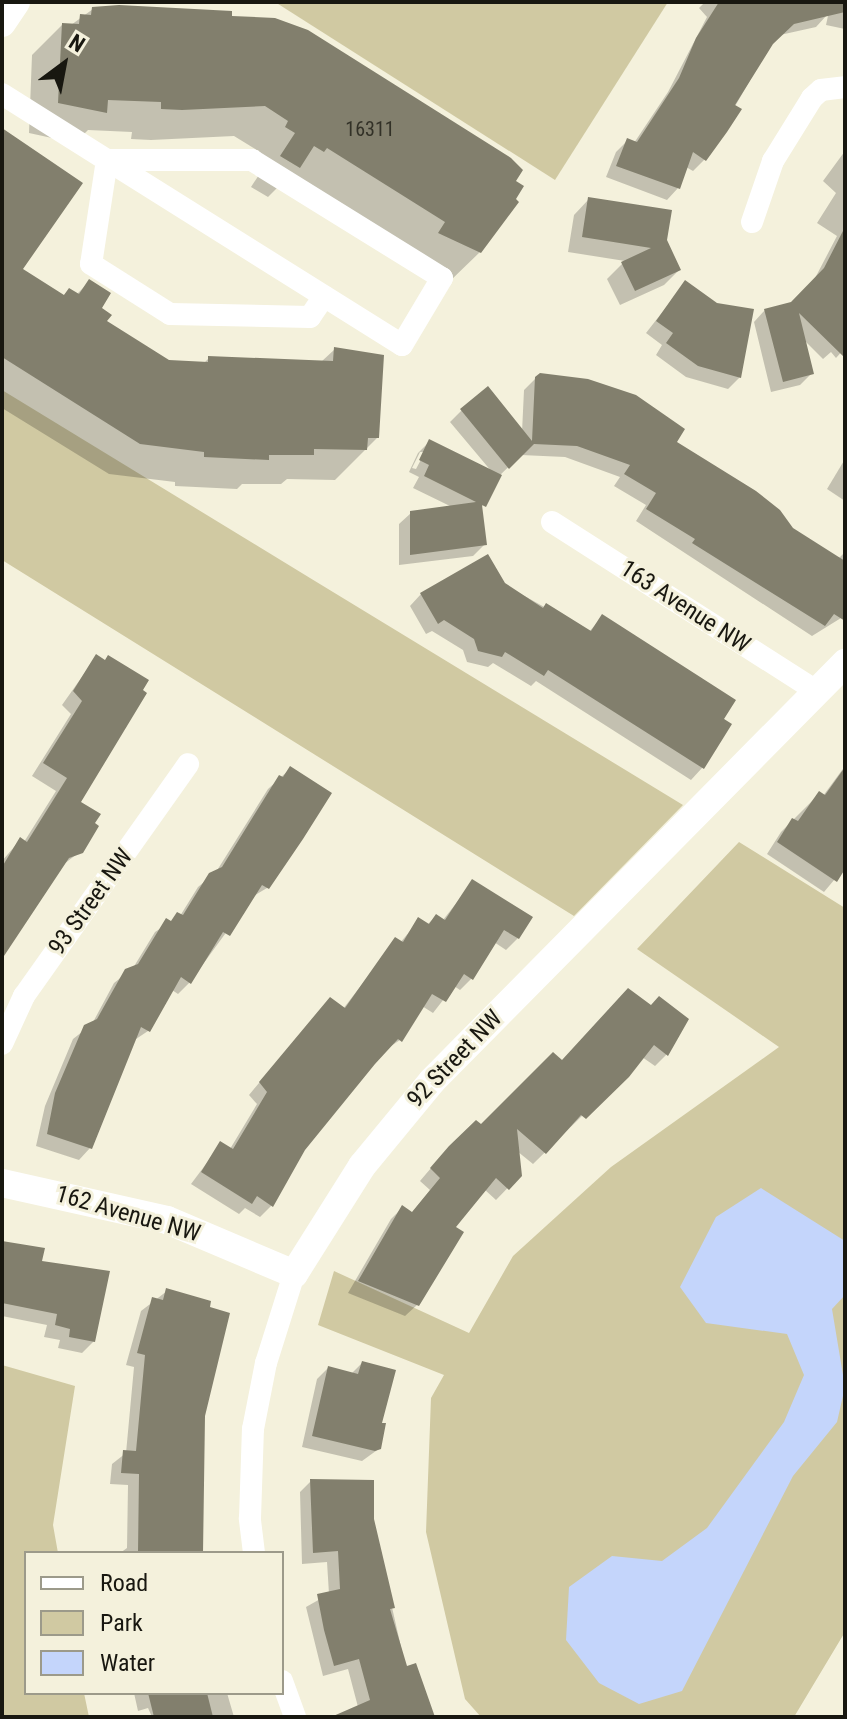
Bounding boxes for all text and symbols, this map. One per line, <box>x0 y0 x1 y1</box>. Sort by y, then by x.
north arrow <box>24 24 104 104</box>
text: N <box>65 29 89 57</box>
house number: 16311 <box>345 117 395 141</box>
street label: 163 Avenue NW <box>615 554 755 660</box>
street label: 93 Street NW <box>43 843 139 961</box>
street label: 92 Street NW <box>402 1004 508 1114</box>
street label: 162 Avenue NW <box>53 1180 203 1248</box>
legend <box>24 1551 284 1695</box>
text: Road <box>100 1569 148 1597</box>
text: Park <box>100 1609 143 1637</box>
text: Water <box>100 1649 155 1677</box>

